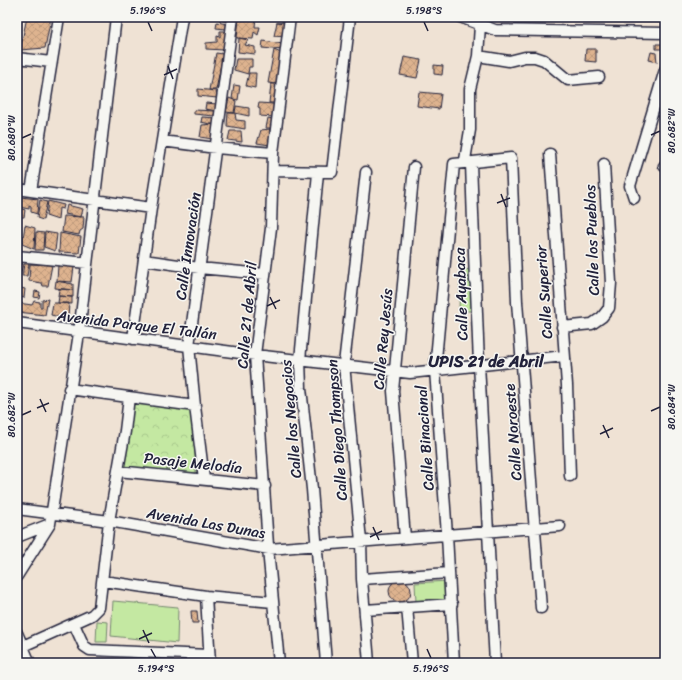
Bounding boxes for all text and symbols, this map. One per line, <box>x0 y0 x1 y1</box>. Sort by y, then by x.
text: 5.196°S <box>130 2 167 20</box>
text: 5.198°S <box>406 2 443 20</box>
text: 80.682°W <box>663 108 681 153</box>
text: 80.680°W <box>3 115 21 161</box>
street label: Calle los Pueblos <box>577 184 607 296</box>
street label: Calle Innovación <box>168 190 208 302</box>
street label: Calle Superior <box>528 243 560 340</box>
street label: Calle Ayabaca <box>446 247 476 341</box>
street label: Calle 21 de Abril <box>229 259 265 370</box>
street label: Calle Rey Jesús <box>366 287 400 391</box>
street label: Avenida Parque El Tallán <box>55 302 218 348</box>
district label: UPIS 21 de Abril <box>428 347 545 376</box>
street label: Calle los Negocios <box>273 358 309 479</box>
street label: Calle Diego Thompson <box>319 358 355 502</box>
street label: Calle Noroeste <box>497 383 529 481</box>
street label: Calle Binacional <box>408 384 442 491</box>
text: 80.684°W <box>663 384 681 430</box>
text: 80.682°W <box>3 392 21 437</box>
street label: Pasaje Melodía <box>143 445 244 481</box>
street label: Avenida Las Dunas <box>144 500 268 546</box>
text: 5.194°S <box>138 660 175 678</box>
text: 5.196°S <box>413 660 450 678</box>

